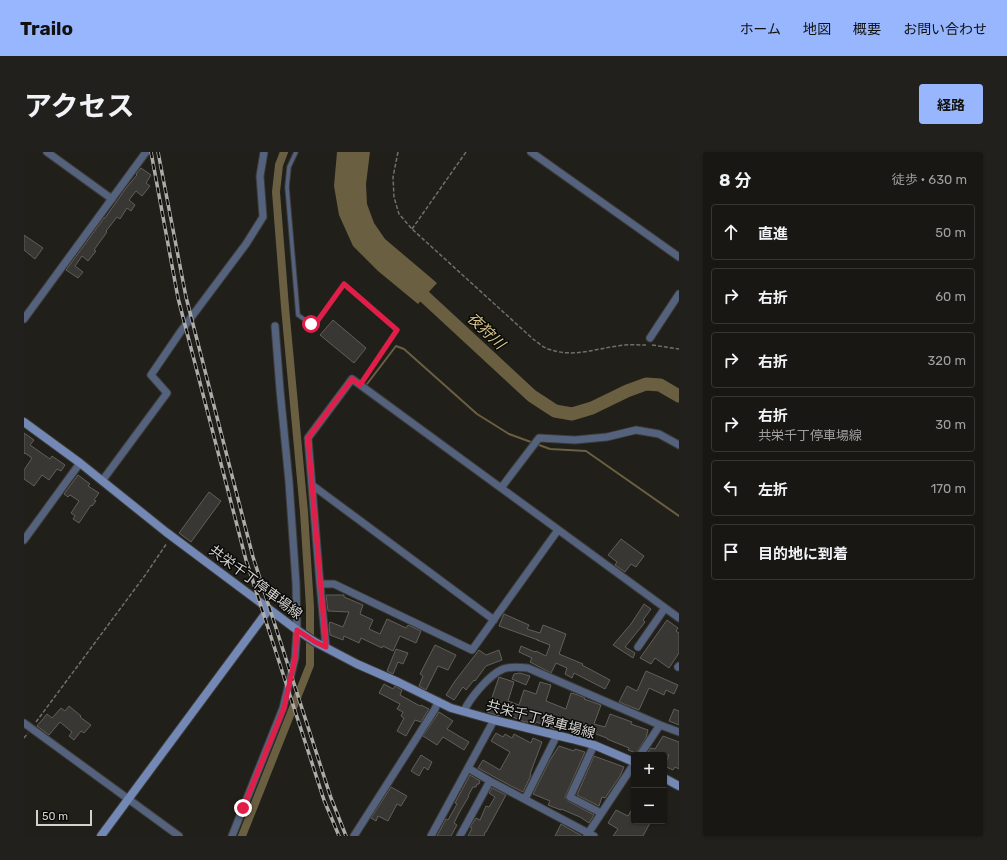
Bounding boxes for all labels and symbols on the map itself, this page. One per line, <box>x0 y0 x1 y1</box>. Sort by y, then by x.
water label: 夜狩川 <box>463 309 510 354</box>
route start <box>302 315 320 333</box>
street label: 共栄千丁停車場線 <box>206 542 306 623</box>
street label: 共栄千丁停車場線 <box>485 697 597 742</box>
route end <box>234 799 252 817</box>
scale bar <box>36 808 92 827</box>

